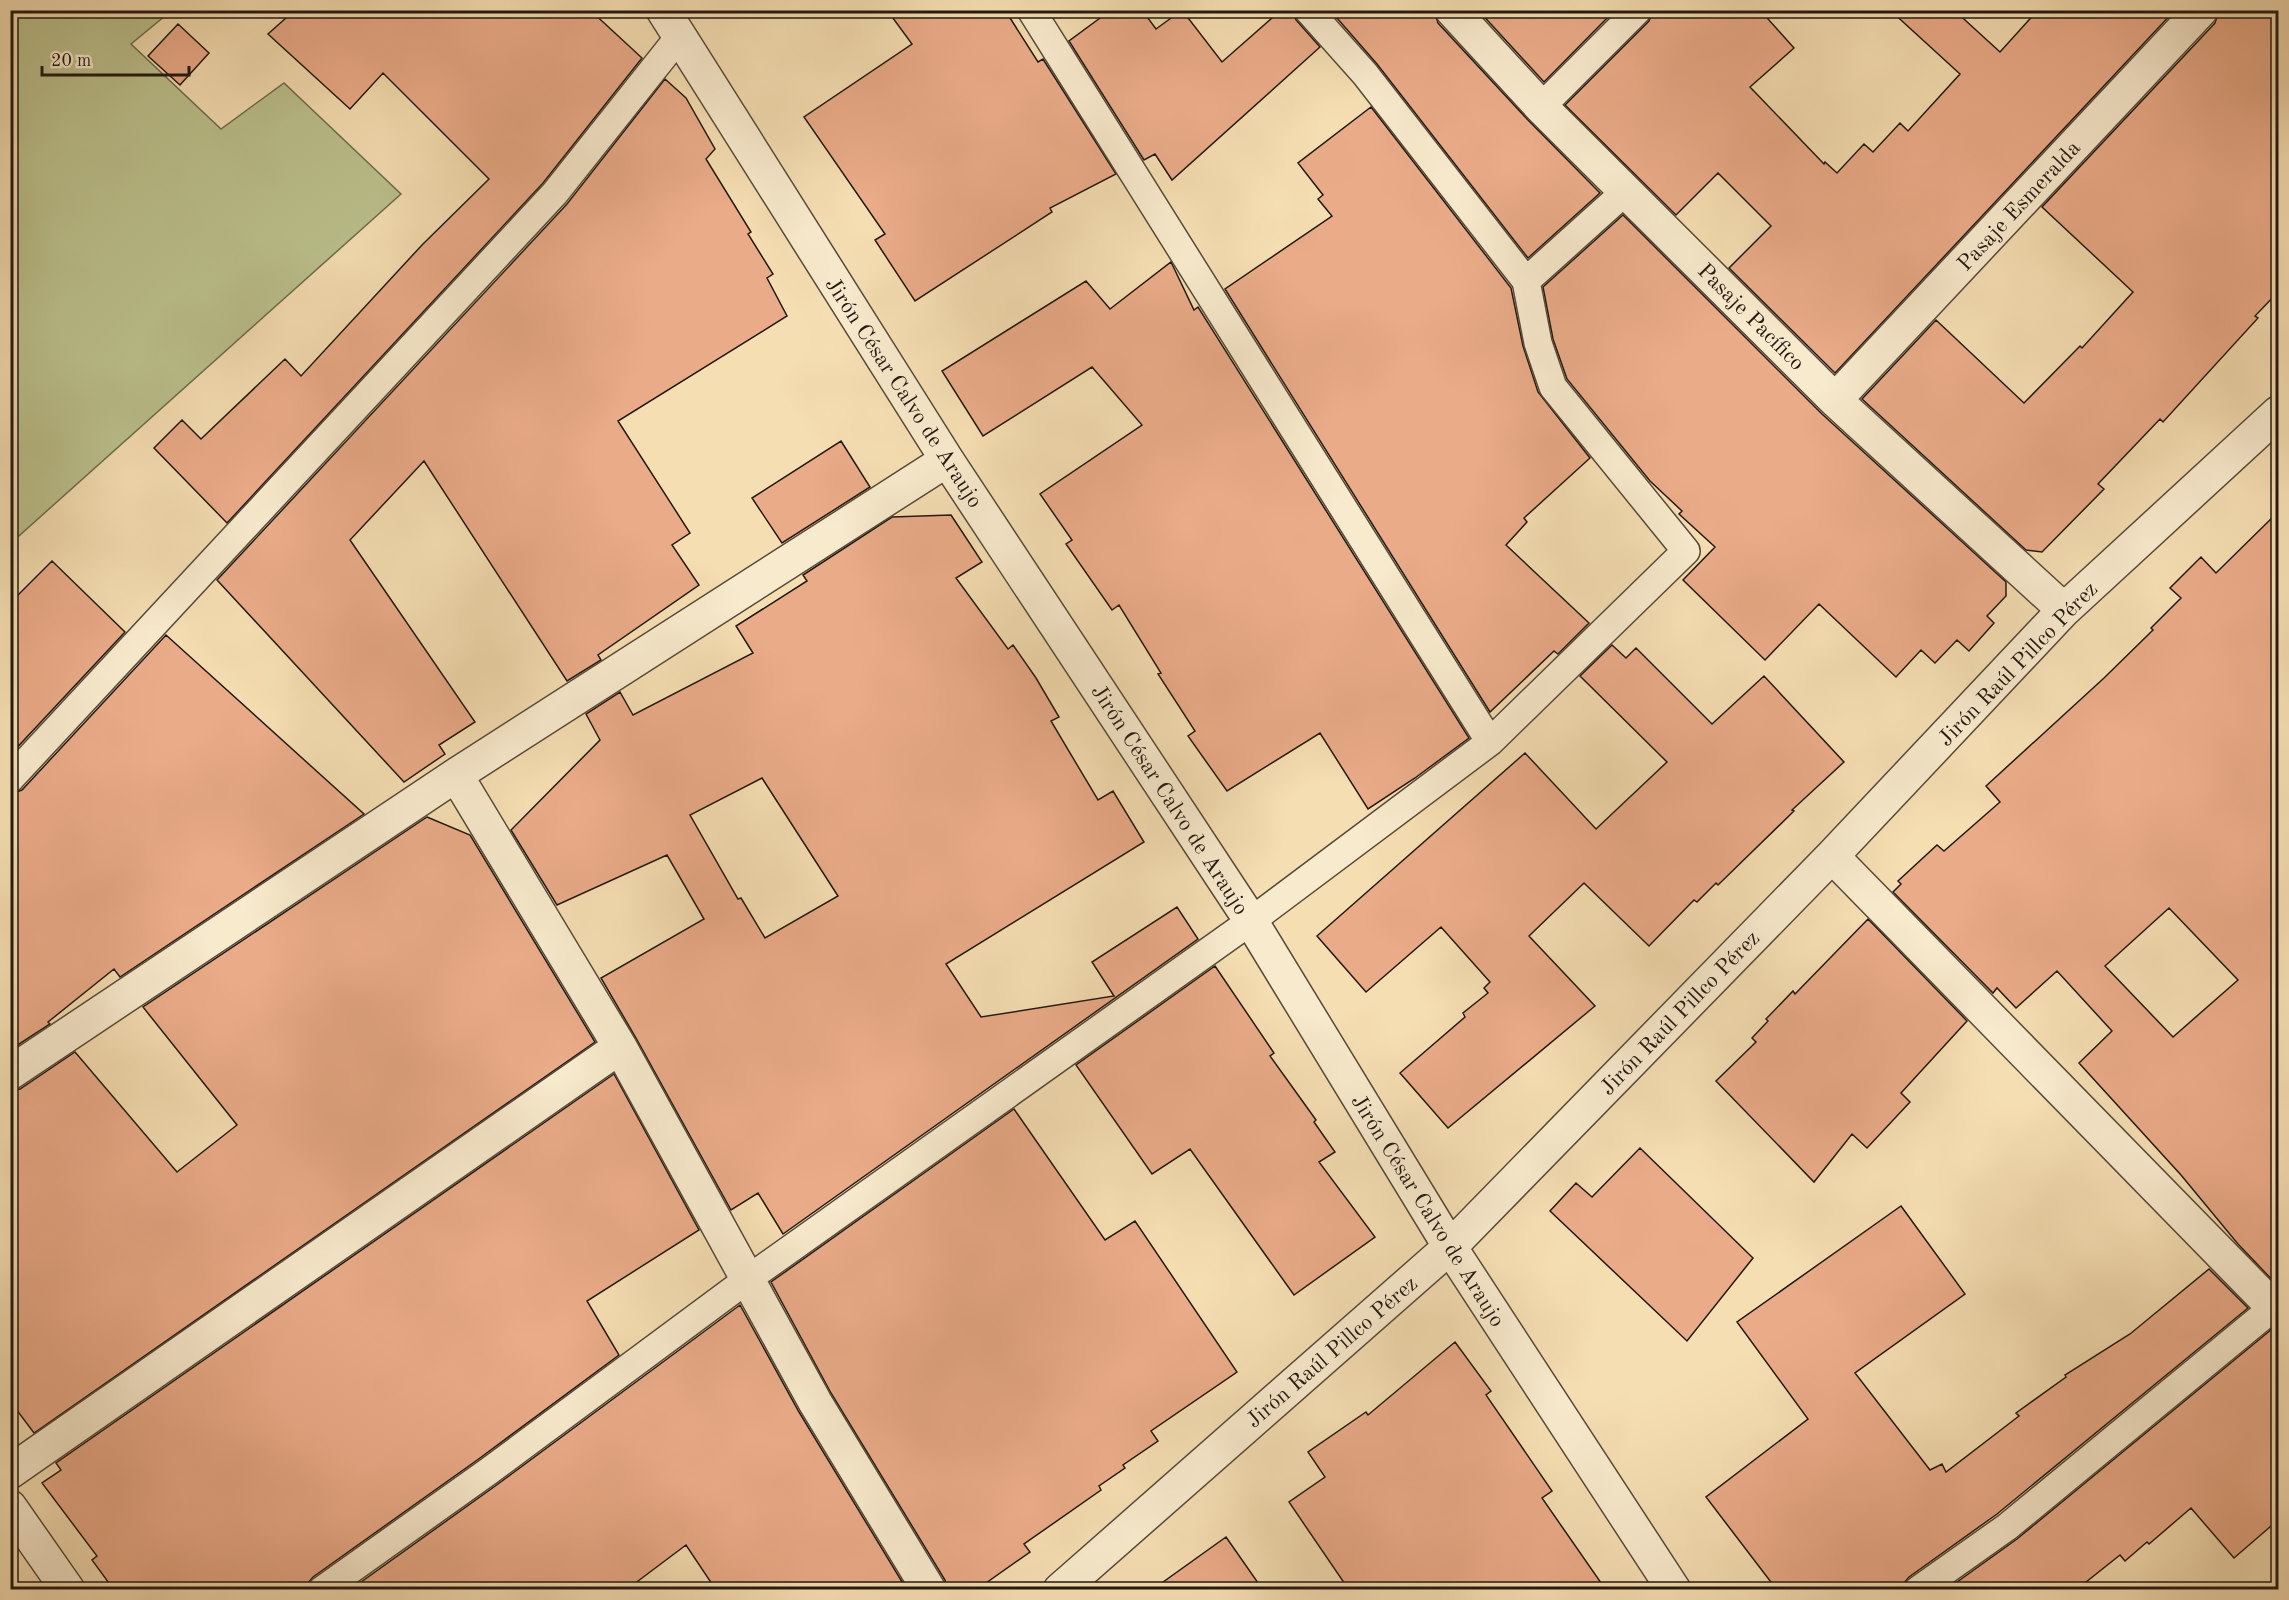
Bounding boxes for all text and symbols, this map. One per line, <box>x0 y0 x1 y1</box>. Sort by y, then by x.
scale bar <box>42 39 189 77</box>
text: 20 m <box>51 52 91 70</box>
street label: Pasaje Esmeralda <box>1954 137 2085 276</box>
street label: Pasaje Pacífico <box>1693 260 1808 375</box>
street label: Jirón César Calvo de Araujo <box>821 274 986 512</box>
street label: Jirón Raúl Pillco Pérez <box>1935 578 2102 751</box>
street label: Jirón César Calvo de Araujo <box>1087 681 1252 919</box>
street label: Jirón Raúl Pillco Pérez <box>1597 927 1764 1100</box>
street label: Jirón César Calvo de Araujo <box>1347 1091 1508 1331</box>
street label: Jirón Raúl Pillco Pérez <box>1243 1273 1422 1432</box>

